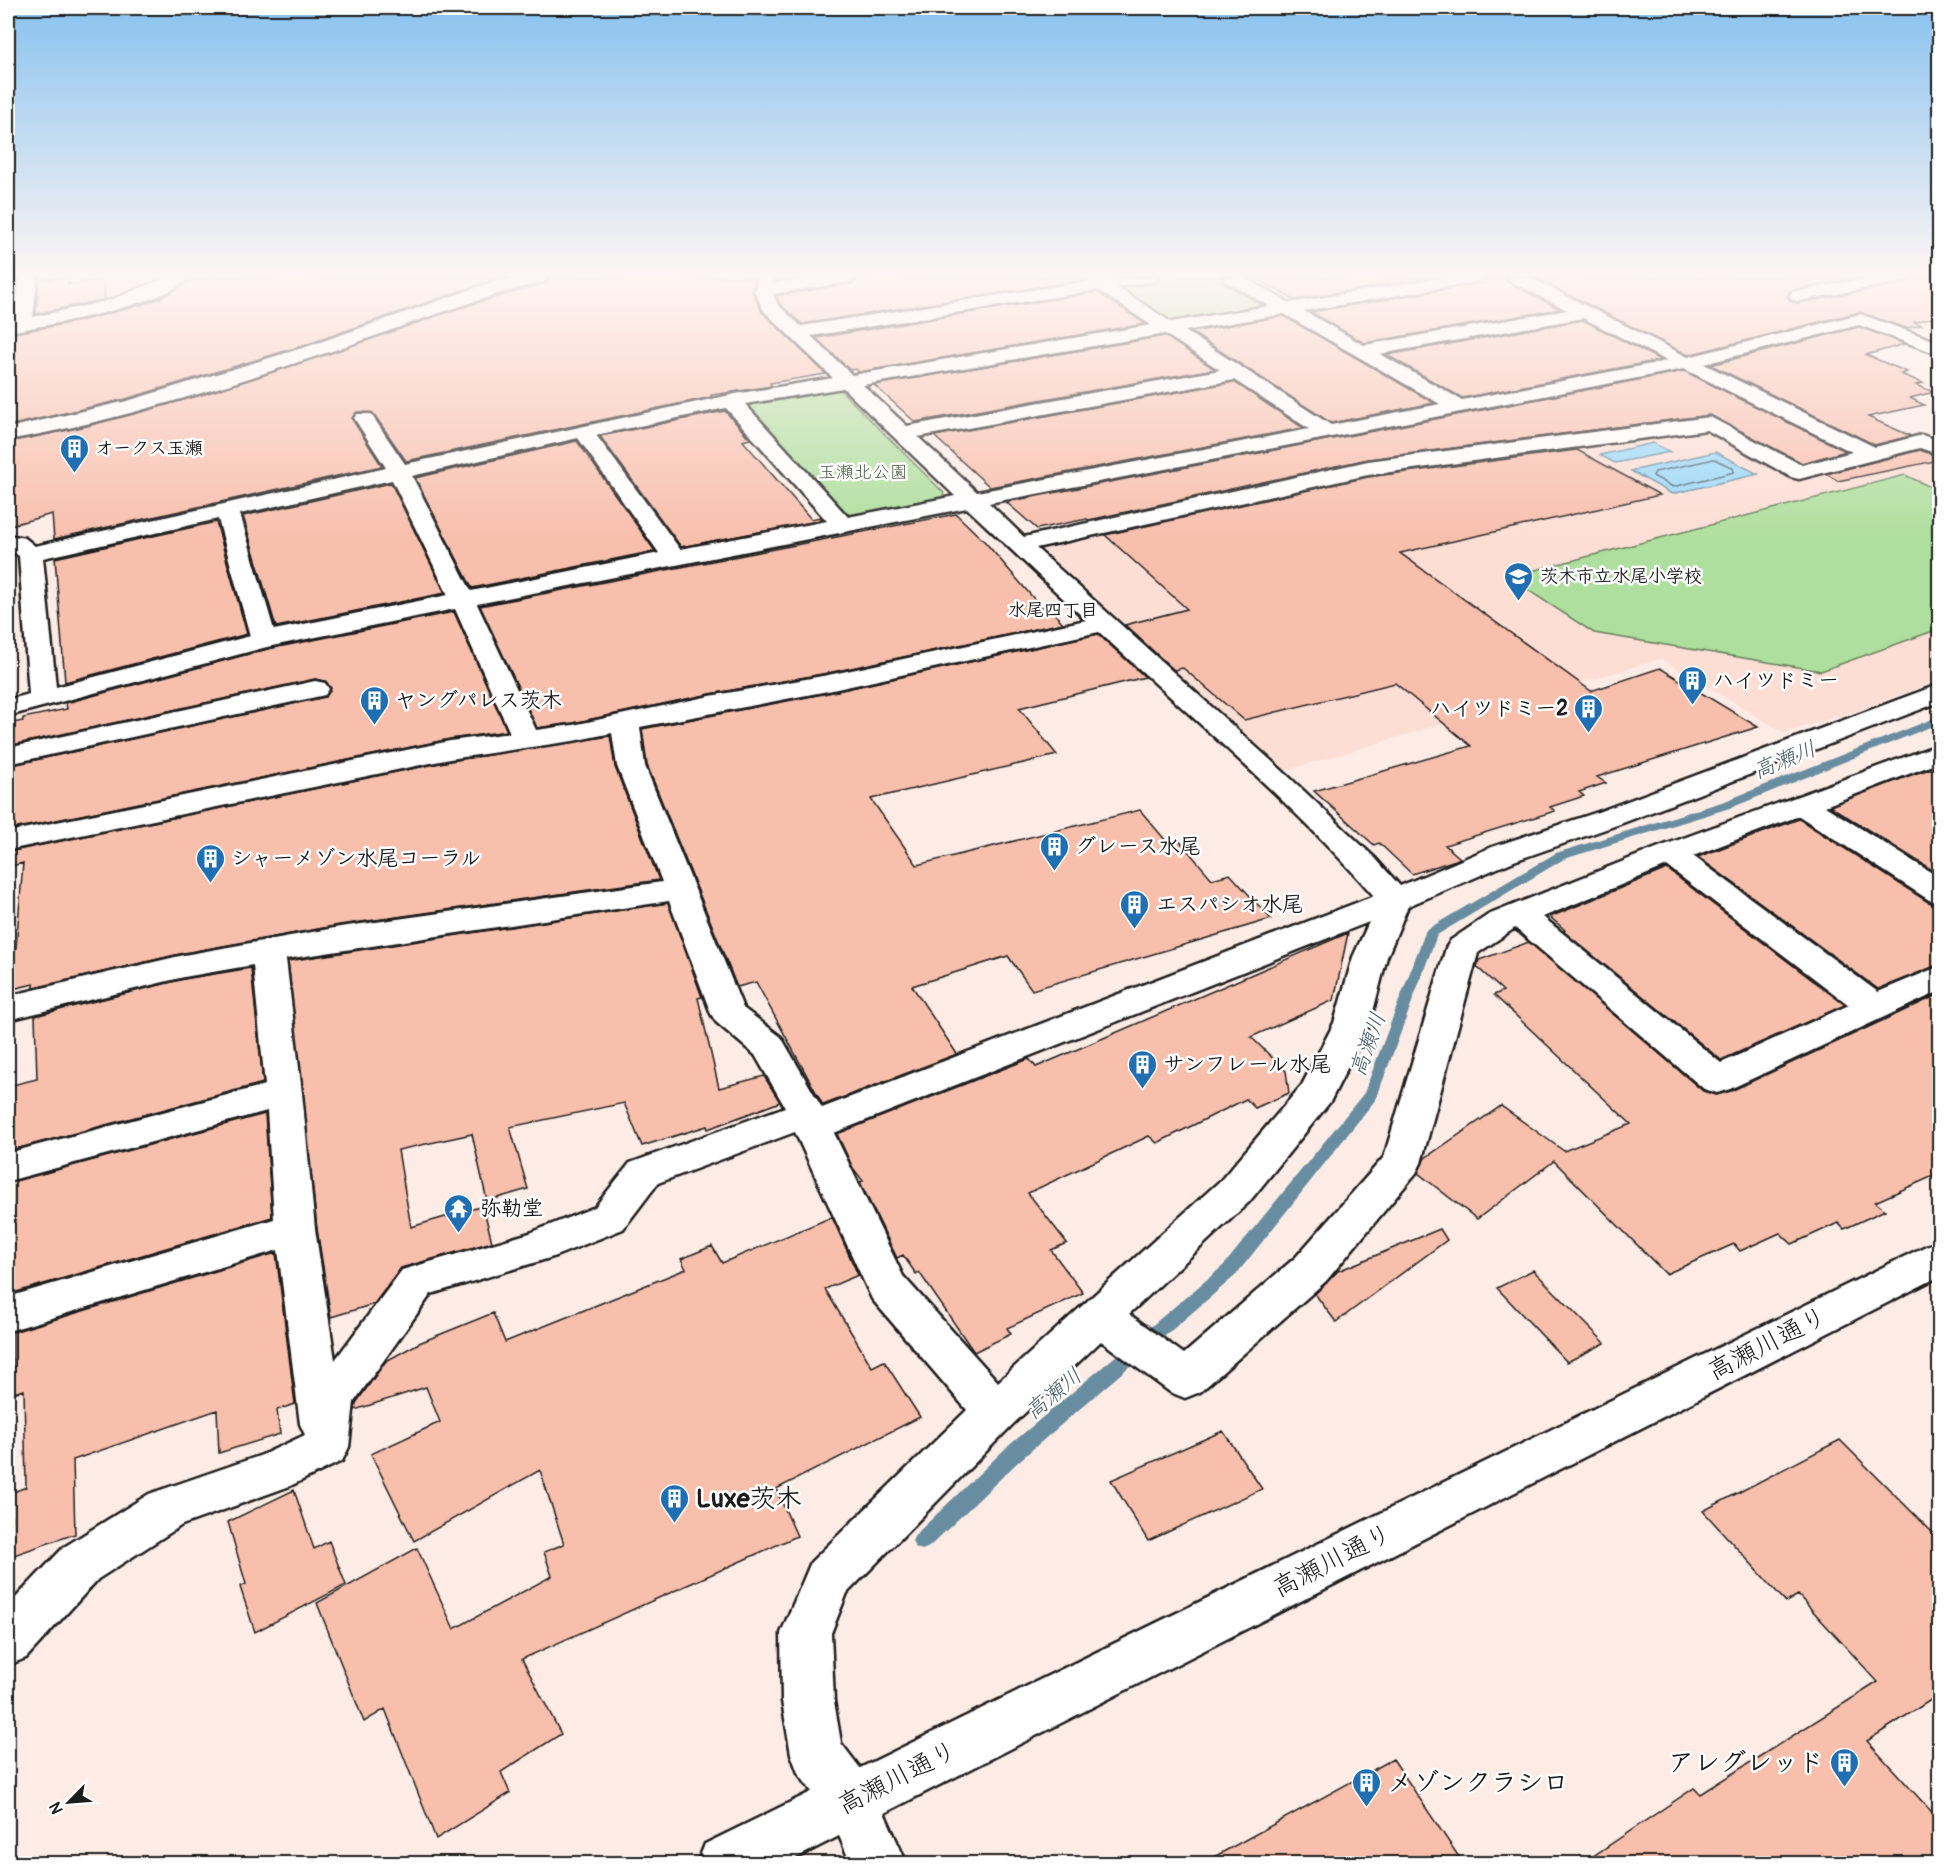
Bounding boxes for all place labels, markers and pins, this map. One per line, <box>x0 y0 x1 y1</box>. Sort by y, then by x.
building icon: オークス玉瀬 <box>58 432 90 474</box>
place label: オークス玉瀬 <box>95 437 203 460</box>
school or university icon: 茨木市立水尾小学校 <box>1503 560 1535 602</box>
place label: 茨木市立水尾小学校 <box>1540 565 1702 588</box>
building icon: ハイツドミー <box>1676 664 1708 706</box>
place label: ハイツドミー <box>1713 667 1839 694</box>
building icon: ヤングパレス茨木 <box>358 684 390 726</box>
place label: ヤングパレス茨木 <box>395 687 562 714</box>
building icon: ハイツドミー2 <box>1573 692 1605 734</box>
place label: ハイツドミー2 <box>1430 695 1568 722</box>
building icon: グレース水尾 <box>1038 830 1070 872</box>
place label: グレース水尾 <box>1075 833 1201 860</box>
building icon: シャーメゾン水尾コーラル <box>194 842 226 884</box>
place label: シャーメゾン水尾コーラル <box>231 845 481 872</box>
building icon: エスパシオ水尾 <box>1119 888 1151 930</box>
place label: エスパシオ水尾 <box>1156 891 1303 918</box>
building icon: サンフレール水尾 <box>1126 1048 1158 1090</box>
place label: サンフレール水尾 <box>1163 1051 1331 1078</box>
temple icon: 弥勒堂 <box>443 1192 475 1234</box>
place label: 弥勒堂 <box>480 1195 543 1222</box>
building icon: Luxe茨木 <box>659 1482 691 1524</box>
place label: Luxe茨木 <box>696 1483 802 1515</box>
building icon: アレグレッド <box>1829 1746 1861 1788</box>
place label: アレグレッド <box>1668 1747 1824 1779</box>
building icon: メゾンクラシロ <box>1350 1766 1382 1808</box>
place label: メゾンクラシロ <box>1387 1767 1569 1799</box>

